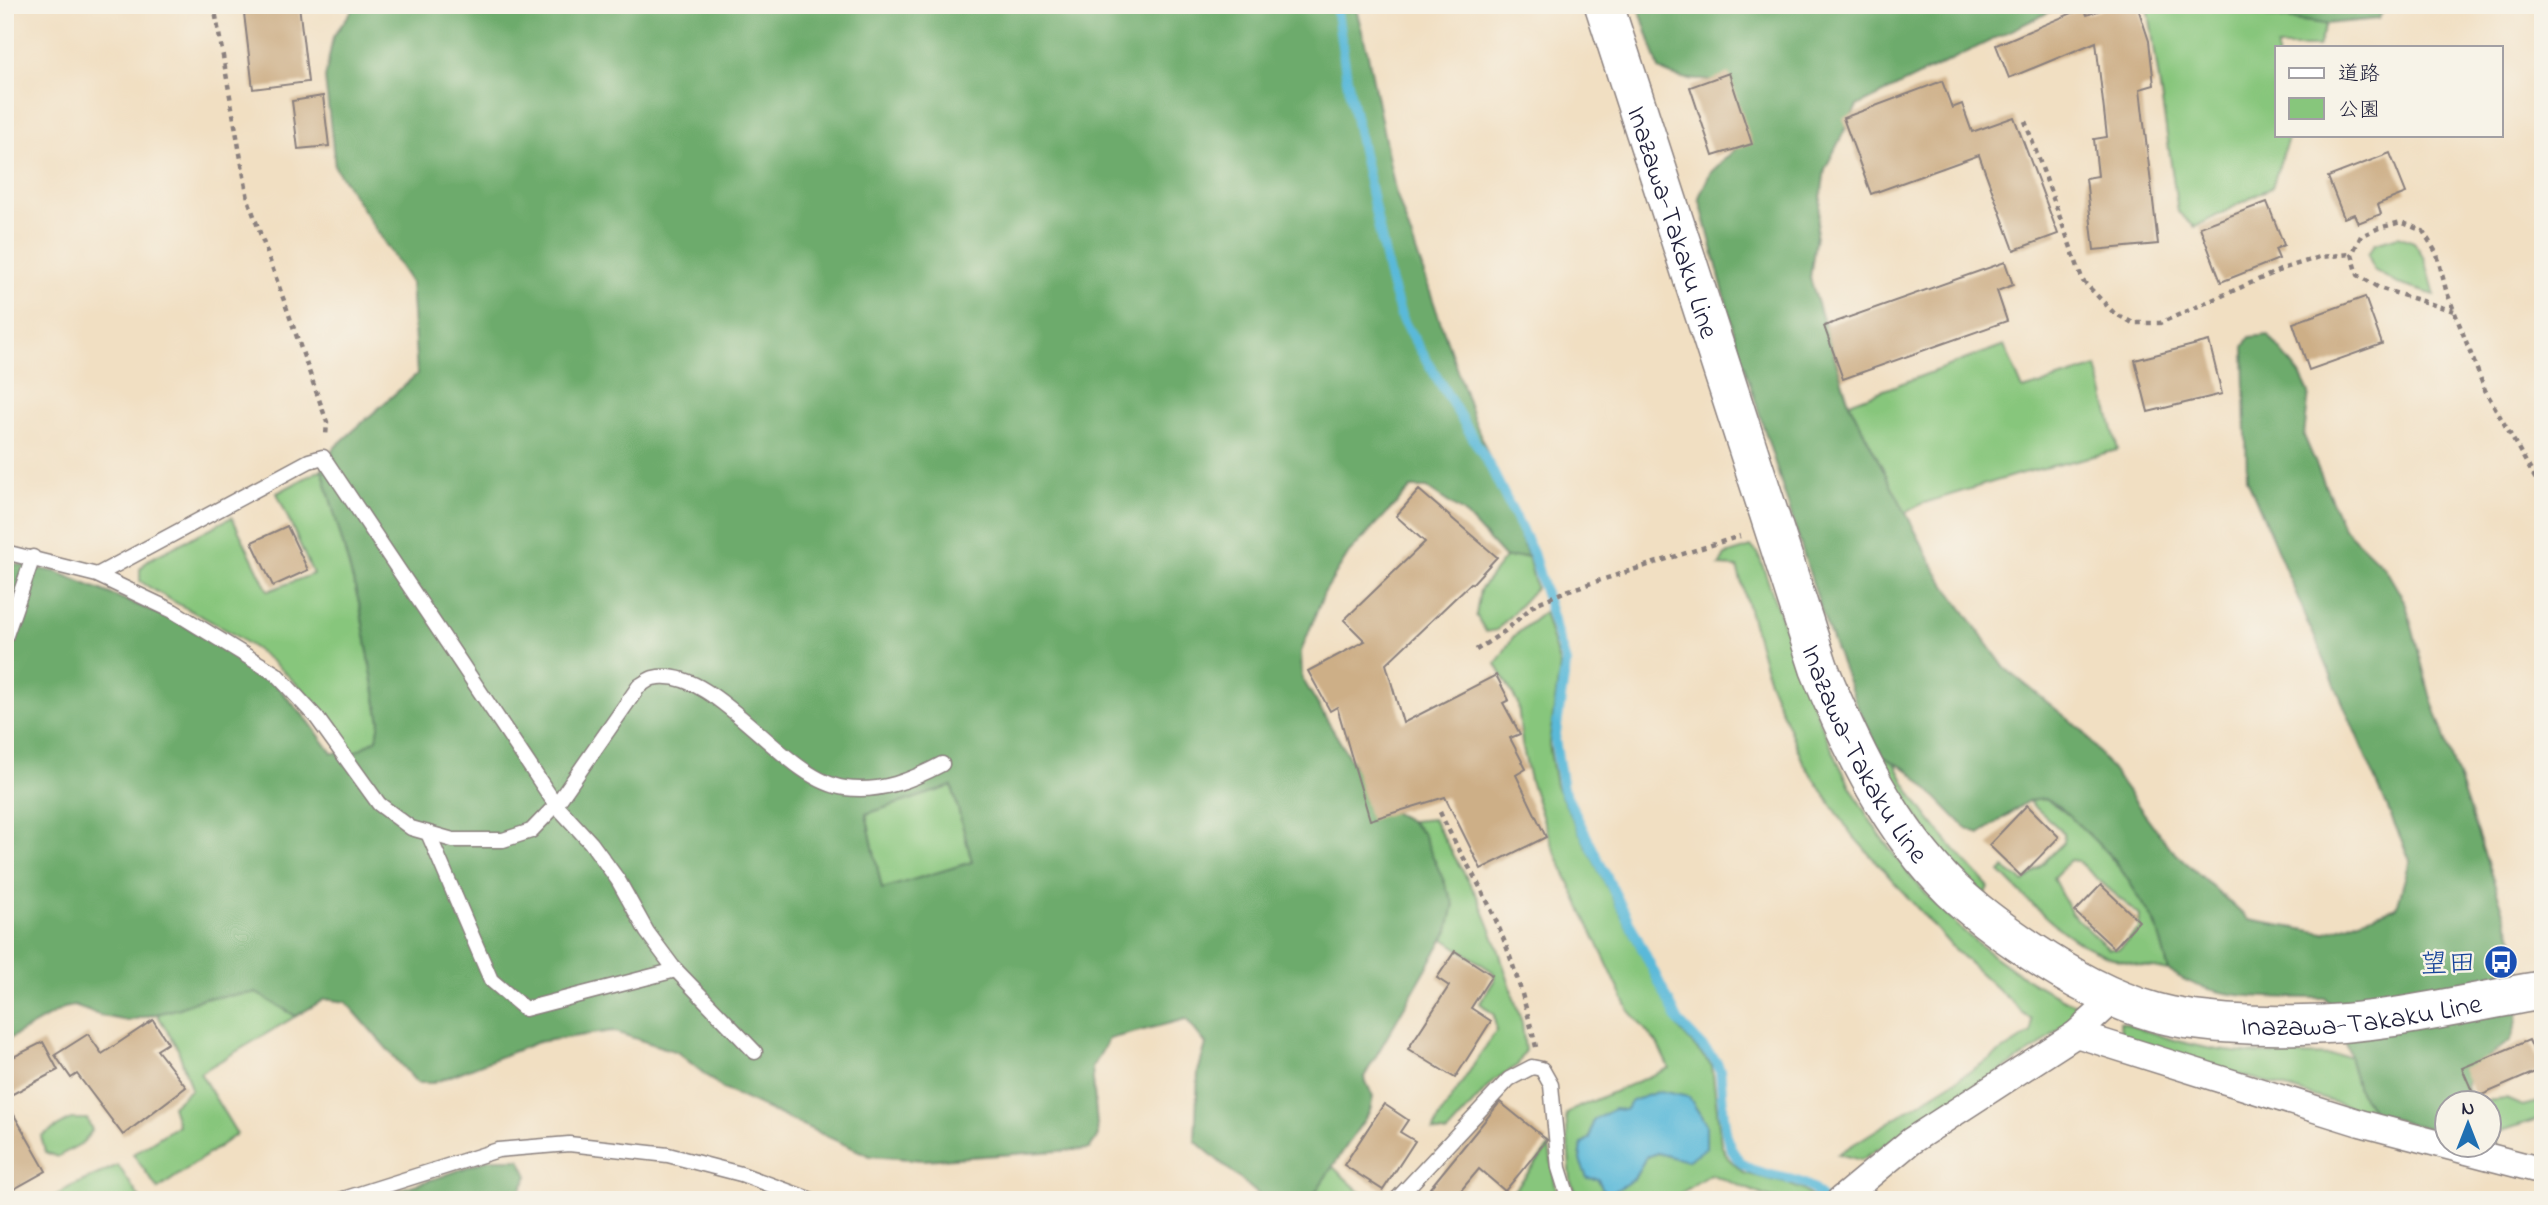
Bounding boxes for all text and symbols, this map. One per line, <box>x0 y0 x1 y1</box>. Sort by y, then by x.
legend <box>2275 46 2502 136</box>
text: 道路 <box>2338 60 2380 90</box>
text: 公園 <box>2338 96 2380 126</box>
street label: Inazawa-Takaku Line <box>1614 102 1728 345</box>
street label: Inazawa-Takaku Line <box>1789 640 1937 874</box>
bus stop icon: 望田 <box>2482 943 2520 981</box>
place label: 望田 <box>2420 945 2476 986</box>
street label: Inazawa-Takaku Line <box>2240 985 2486 1049</box>
north arrow <box>2432 1090 2502 1160</box>
text: N <box>2462 1096 2475 1123</box>

